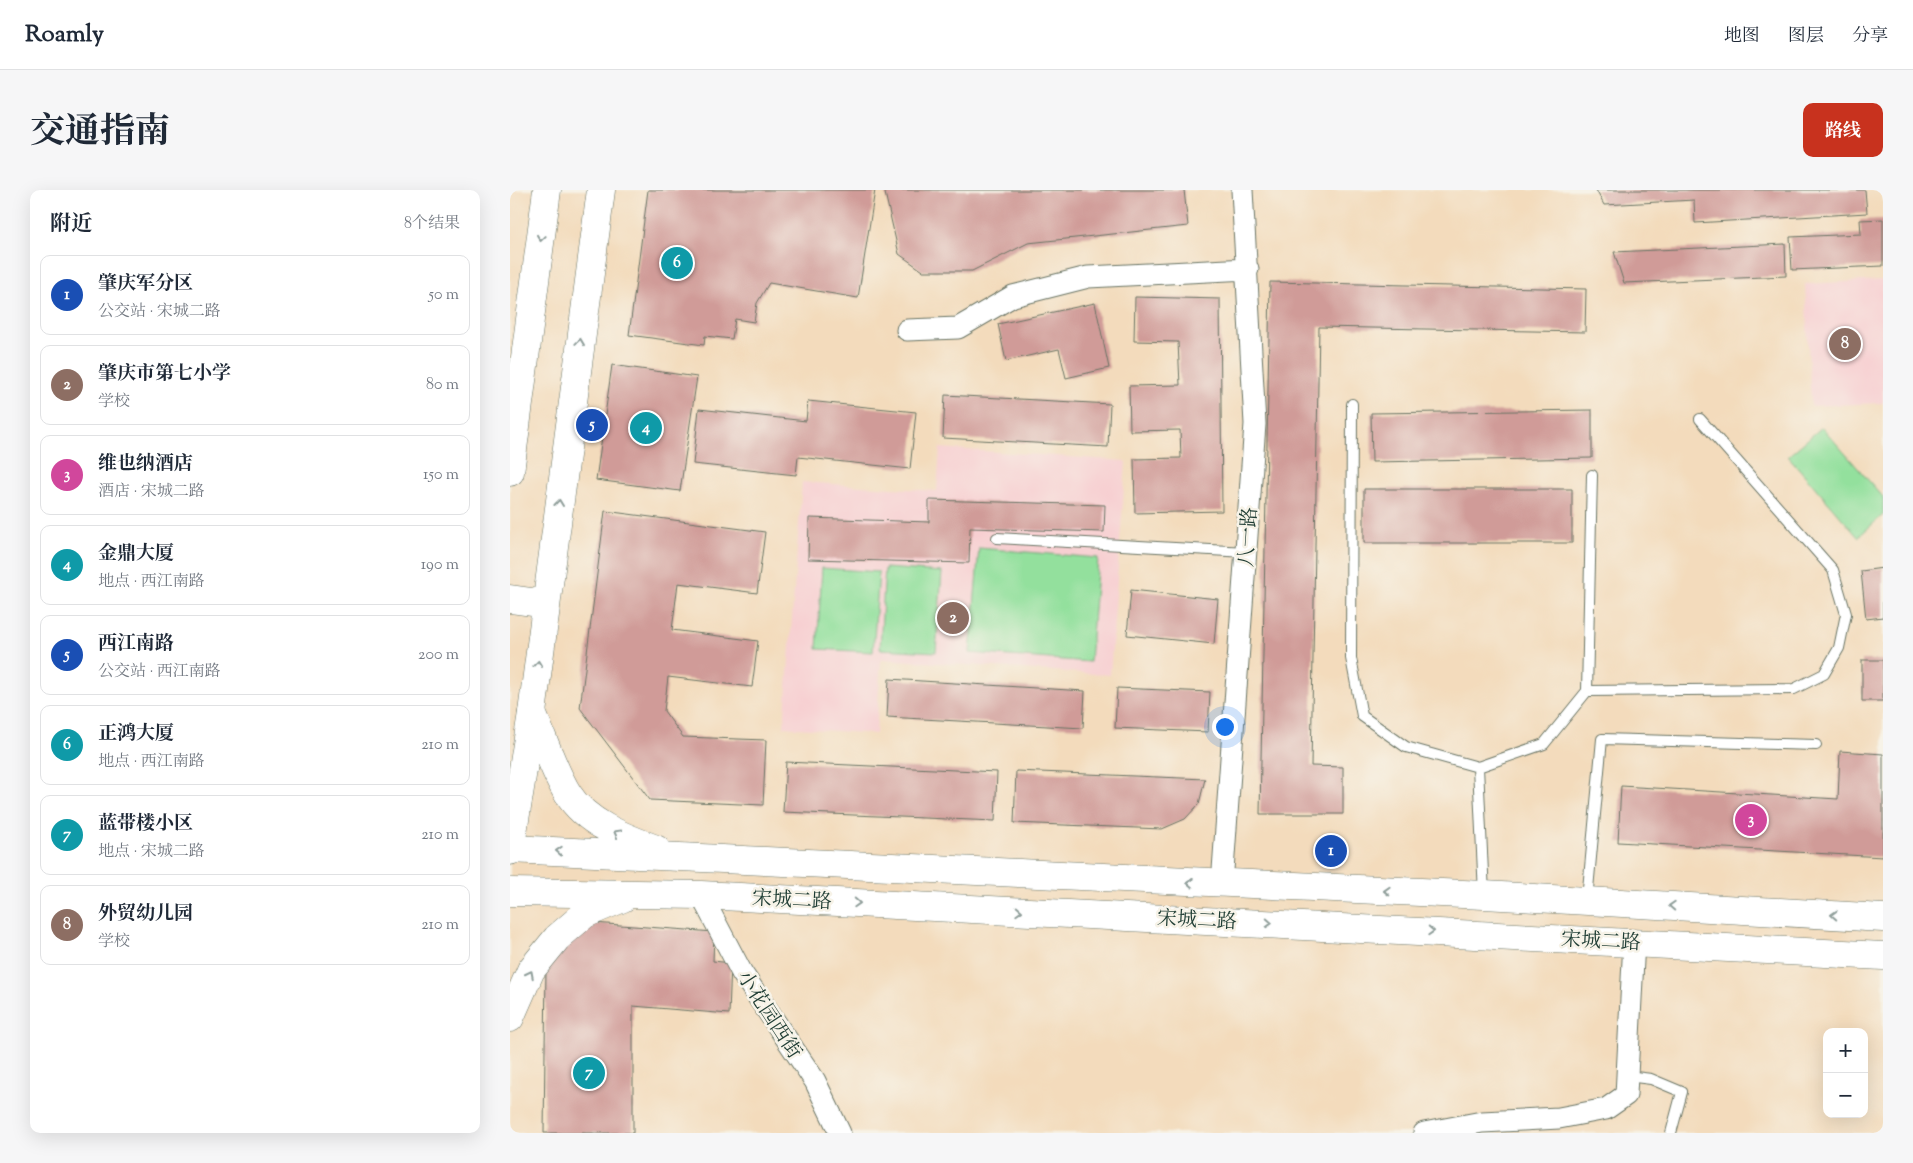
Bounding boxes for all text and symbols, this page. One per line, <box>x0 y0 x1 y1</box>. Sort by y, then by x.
text: Roamly <box>25 18 104 52</box>
text: 地图 <box>1724 24 1760 50</box>
text: 图层 <box>1788 24 1824 50</box>
text: 分享 <box>1852 24 1888 50</box>
button: 路线 <box>1803 103 1883 157</box>
text: 交通指南 <box>30 108 170 159</box>
text: 附近 <box>50 210 92 240</box>
text: 8个结果 <box>404 213 460 236</box>
one-way arrow <box>536 235 547 243</box>
pin: 6 <box>661 244 693 282</box>
text: 肇庆军分区 <box>98 271 193 298</box>
text: 1 <box>64 284 70 307</box>
text: 50 m <box>428 284 459 307</box>
text: 公交站 · 宋城二路 <box>98 301 221 324</box>
pin: 8 <box>1829 325 1861 363</box>
one-way arrow <box>574 338 584 346</box>
text: 肇庆市第七小学 <box>98 361 231 388</box>
text: 2 <box>63 374 71 397</box>
text: 80 m <box>426 374 459 397</box>
text: 学校 <box>98 391 130 414</box>
pin: 5 <box>576 406 608 444</box>
pin: 4 <box>630 409 662 447</box>
text: 维也纳酒店 <box>98 451 193 478</box>
text: 3 <box>64 464 70 487</box>
text: 150 m <box>423 464 459 487</box>
text: 酒店 · 宋城二路 <box>98 481 205 504</box>
one-way arrow <box>553 499 564 507</box>
street label: 八一路 <box>1233 506 1266 568</box>
text: 金鼎大厦 <box>98 541 174 568</box>
text: 4 <box>63 554 71 577</box>
text: 190 m <box>421 554 459 577</box>
text: 地点 · 西江南路 <box>98 571 205 594</box>
pin: 2 <box>937 599 969 637</box>
text: 西江南路 <box>98 631 174 658</box>
text: 5 <box>64 644 70 667</box>
text: 200 m <box>418 644 459 667</box>
one-way arrow <box>533 660 543 669</box>
text: 公交站 · 西江南路 <box>98 661 221 684</box>
your location <box>1212 714 1238 740</box>
text: 正鸿大厦 <box>98 721 174 748</box>
text: 6 <box>63 734 71 757</box>
text: 210 m <box>421 734 459 757</box>
text: 地点 · 西江南路 <box>98 751 205 774</box>
pin: 3 <box>1735 801 1767 839</box>
text: 蓝带楼小区 <box>98 811 193 838</box>
text: 7 <box>63 824 71 847</box>
text: 210 m <box>421 824 459 847</box>
one-way arrow <box>613 829 622 839</box>
pin: 1 <box>1315 832 1347 870</box>
text: 地点 · 宋城二路 <box>98 841 205 864</box>
one-way arrow <box>555 846 563 857</box>
one-way arrow <box>1186 877 1194 888</box>
street label: 宋城二路 <box>751 885 833 918</box>
one-way arrow <box>1383 886 1391 897</box>
one-way arrow <box>853 897 861 908</box>
one-way arrow <box>1668 900 1676 911</box>
text: 外贸幼儿园 <box>98 901 193 928</box>
one-way arrow <box>1015 905 1023 916</box>
street label: 宋城二路 <box>1156 905 1238 938</box>
one-way arrow <box>1830 909 1838 920</box>
text: 8 <box>63 914 71 937</box>
text: 210 m <box>421 914 459 937</box>
one-way arrow <box>1266 918 1273 928</box>
one-way arrow <box>1428 926 1435 936</box>
street label: 宋城二路 <box>1560 926 1642 959</box>
text: 学校 <box>98 931 130 954</box>
street label: 小花园西街 <box>729 966 807 1065</box>
one-way arrow <box>524 970 534 979</box>
map controls <box>1823 1028 1868 1118</box>
button: + <box>1823 1028 1868 1073</box>
pin: 7 <box>573 1054 605 1092</box>
button: − <box>1823 1073 1868 1118</box>

